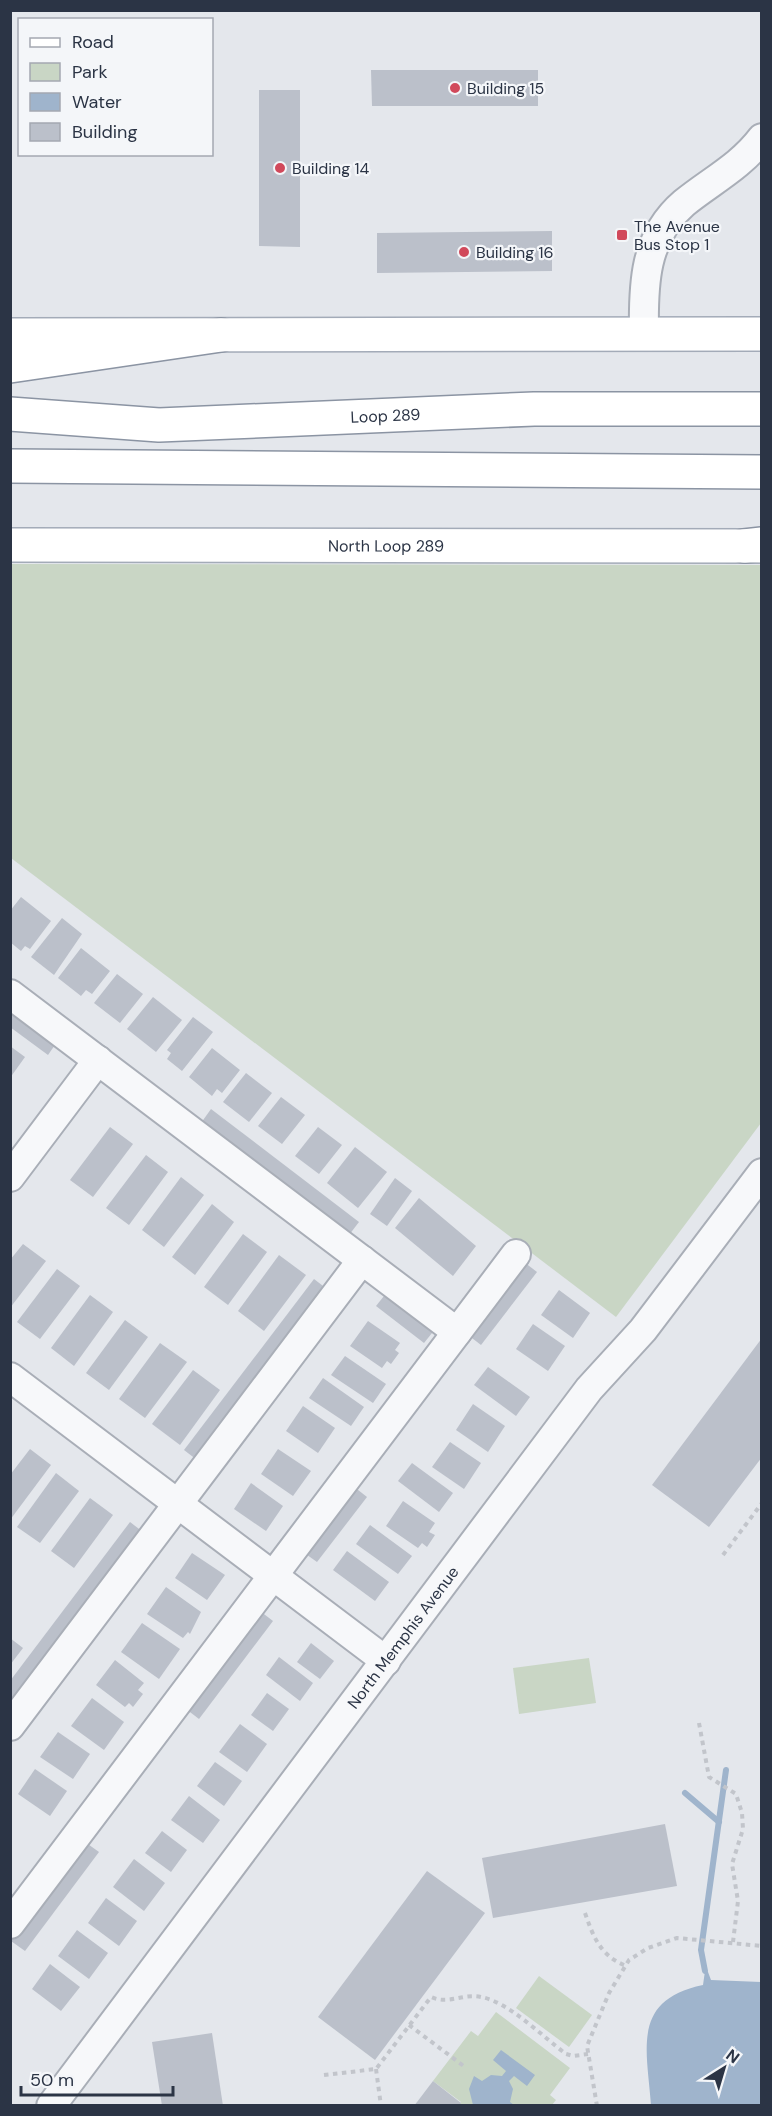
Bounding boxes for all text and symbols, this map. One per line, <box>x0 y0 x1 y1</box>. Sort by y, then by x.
legend <box>18 18 213 156</box>
text: Road <box>72 30 114 54</box>
text: Park <box>72 60 108 84</box>
place label: Building 15 <box>467 78 544 99</box>
marker: Building 15 <box>448 81 462 95</box>
text: Water <box>72 90 122 114</box>
text: Building <box>72 120 137 144</box>
place label: Building 14 <box>292 158 369 179</box>
marker: Building 14 <box>273 161 287 175</box>
place label: The Avenue Bus Stop 1 <box>634 216 720 255</box>
marker: The Avenue Bus Stop 1 <box>615 228 629 242</box>
place label: Building 16 <box>476 242 554 263</box>
marker: Building 16 <box>457 245 471 259</box>
street label: Loop 289 <box>350 404 421 428</box>
street label: North Loop 289 <box>328 535 444 557</box>
street label: North Memphis Avenue <box>343 1562 463 1713</box>
north arrow <box>694 2038 754 2098</box>
text: N <box>722 2045 744 2068</box>
scale bar <box>21 2059 172 2097</box>
text: 50 m <box>30 2068 74 2092</box>

